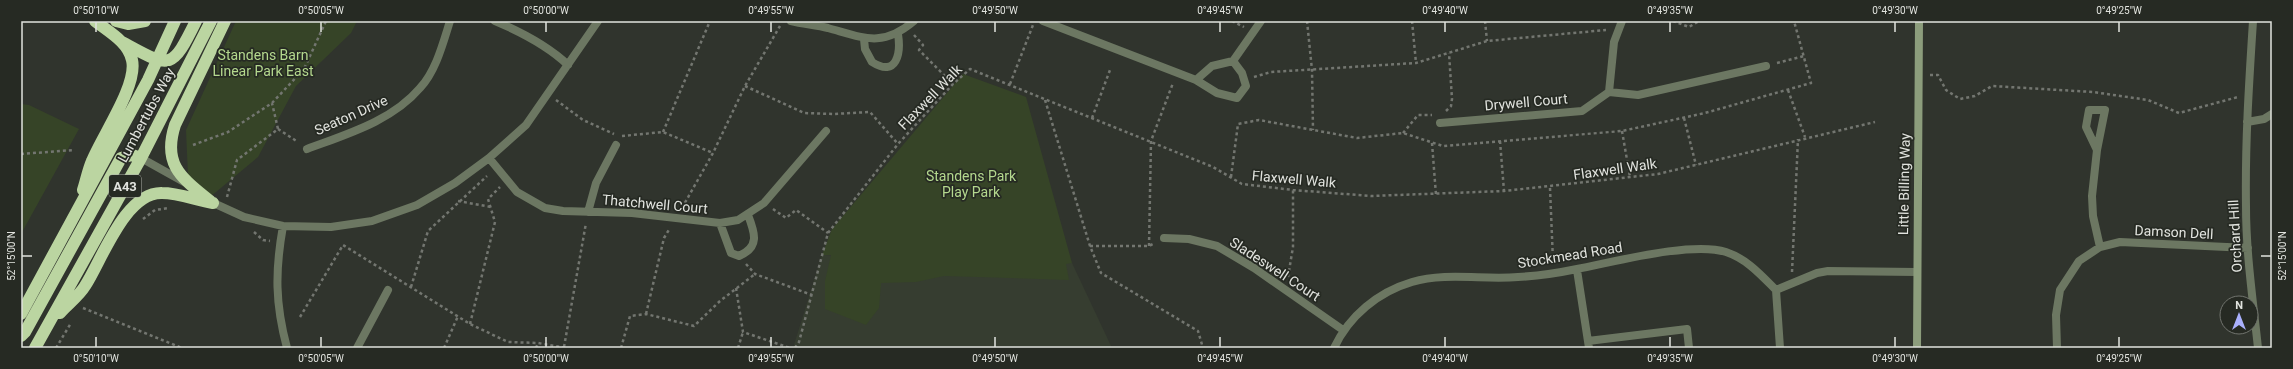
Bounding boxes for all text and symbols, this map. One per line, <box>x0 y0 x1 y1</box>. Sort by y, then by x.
text: 0°50'10"W <box>73 5 119 16</box>
text: 0°50'05"W <box>298 5 344 16</box>
text: 0°50'00"W <box>523 5 569 16</box>
text: 0°49'55"W <box>748 5 794 16</box>
text: 0°49'50"W <box>972 5 1018 16</box>
text: 0°49'45"W <box>1197 5 1243 16</box>
text: 0°49'40"W <box>1422 5 1468 16</box>
text: 0°49'35"W <box>1647 5 1693 16</box>
text: 0°49'30"W <box>1872 5 1918 16</box>
text: 0°49'25"W <box>2096 5 2142 16</box>
park label: Standens Barn Linear Park East <box>213 47 314 79</box>
street label: Flaxwell Walk <box>895 60 966 133</box>
street label: Lumbertubs Way <box>114 65 178 165</box>
street label: Drywell Court <box>1484 90 1569 114</box>
street label: Seaton Drive <box>312 92 390 138</box>
street label: Little Billing Way <box>1895 132 1913 235</box>
street label: Flaxwell Walk <box>1572 155 1659 183</box>
street label: Flaxwell Walk <box>1251 167 1338 191</box>
park label: Standens Park Play Park <box>926 168 1017 200</box>
road number: A43 <box>109 175 141 197</box>
street label: Thatchwell Court <box>601 191 709 217</box>
street label: Orchard Hill <box>2225 199 2245 273</box>
street label: Damson Dell <box>2134 222 2214 242</box>
text: 52°15'00"N <box>6 231 17 281</box>
text: 52°15'00"N <box>2277 231 2288 281</box>
street label: Sladeswell Court <box>1227 234 1324 304</box>
street label: Stockmead Road <box>1516 239 1624 271</box>
north arrow <box>2219 295 2259 335</box>
text: N <box>2235 299 2243 312</box>
text: 0°50'10"W <box>73 353 119 364</box>
text: 0°50'05"W <box>298 353 344 364</box>
text: 0°50'00"W <box>523 353 569 364</box>
text: 0°49'55"W <box>748 353 794 364</box>
text: 0°49'50"W <box>972 353 1018 364</box>
text: 0°49'45"W <box>1197 353 1243 364</box>
text: 0°49'40"W <box>1422 353 1468 364</box>
text: 0°49'35"W <box>1647 353 1693 364</box>
text: 0°49'30"W <box>1872 353 1918 364</box>
text: 0°49'25"W <box>2096 353 2142 364</box>

